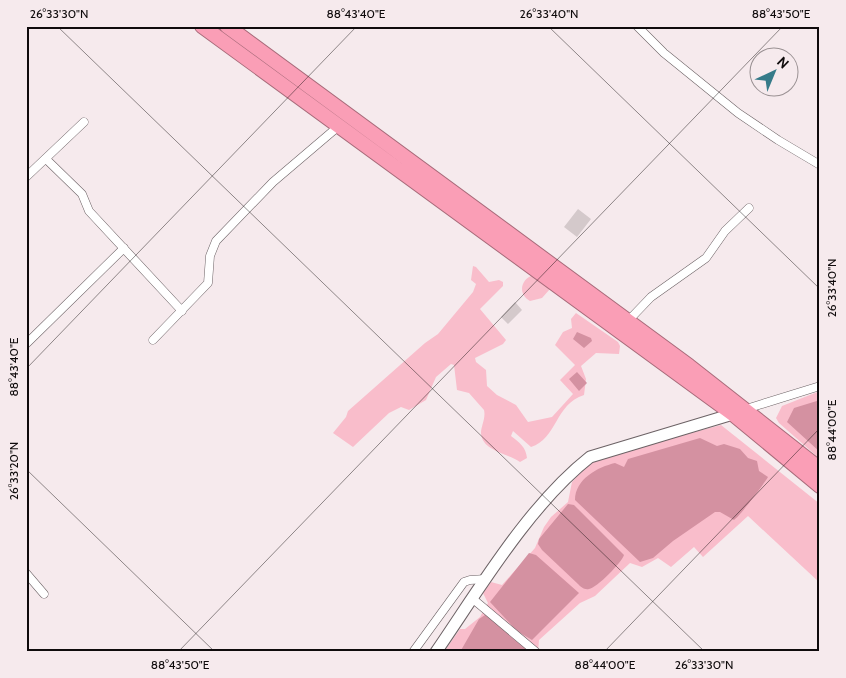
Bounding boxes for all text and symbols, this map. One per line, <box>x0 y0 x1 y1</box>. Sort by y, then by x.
text: 26°33'30"N <box>30 6 88 21</box>
text: 88°43'40"E <box>327 6 386 21</box>
text: 26°33'40"N <box>520 6 578 21</box>
text: 88°43'50"E <box>752 6 811 21</box>
north arrow <box>748 48 798 98</box>
text: N <box>773 53 793 73</box>
text: 26°33'40"N <box>824 259 839 317</box>
text: 88°43'40"E <box>6 337 21 396</box>
text: 88°44'00"E <box>824 399 839 460</box>
text: 26°33'20"N <box>6 442 21 500</box>
text: 88°43'50"E <box>151 657 210 672</box>
text: 88°44'00"E <box>575 657 636 672</box>
text: 26°33'30"N <box>675 657 733 672</box>

